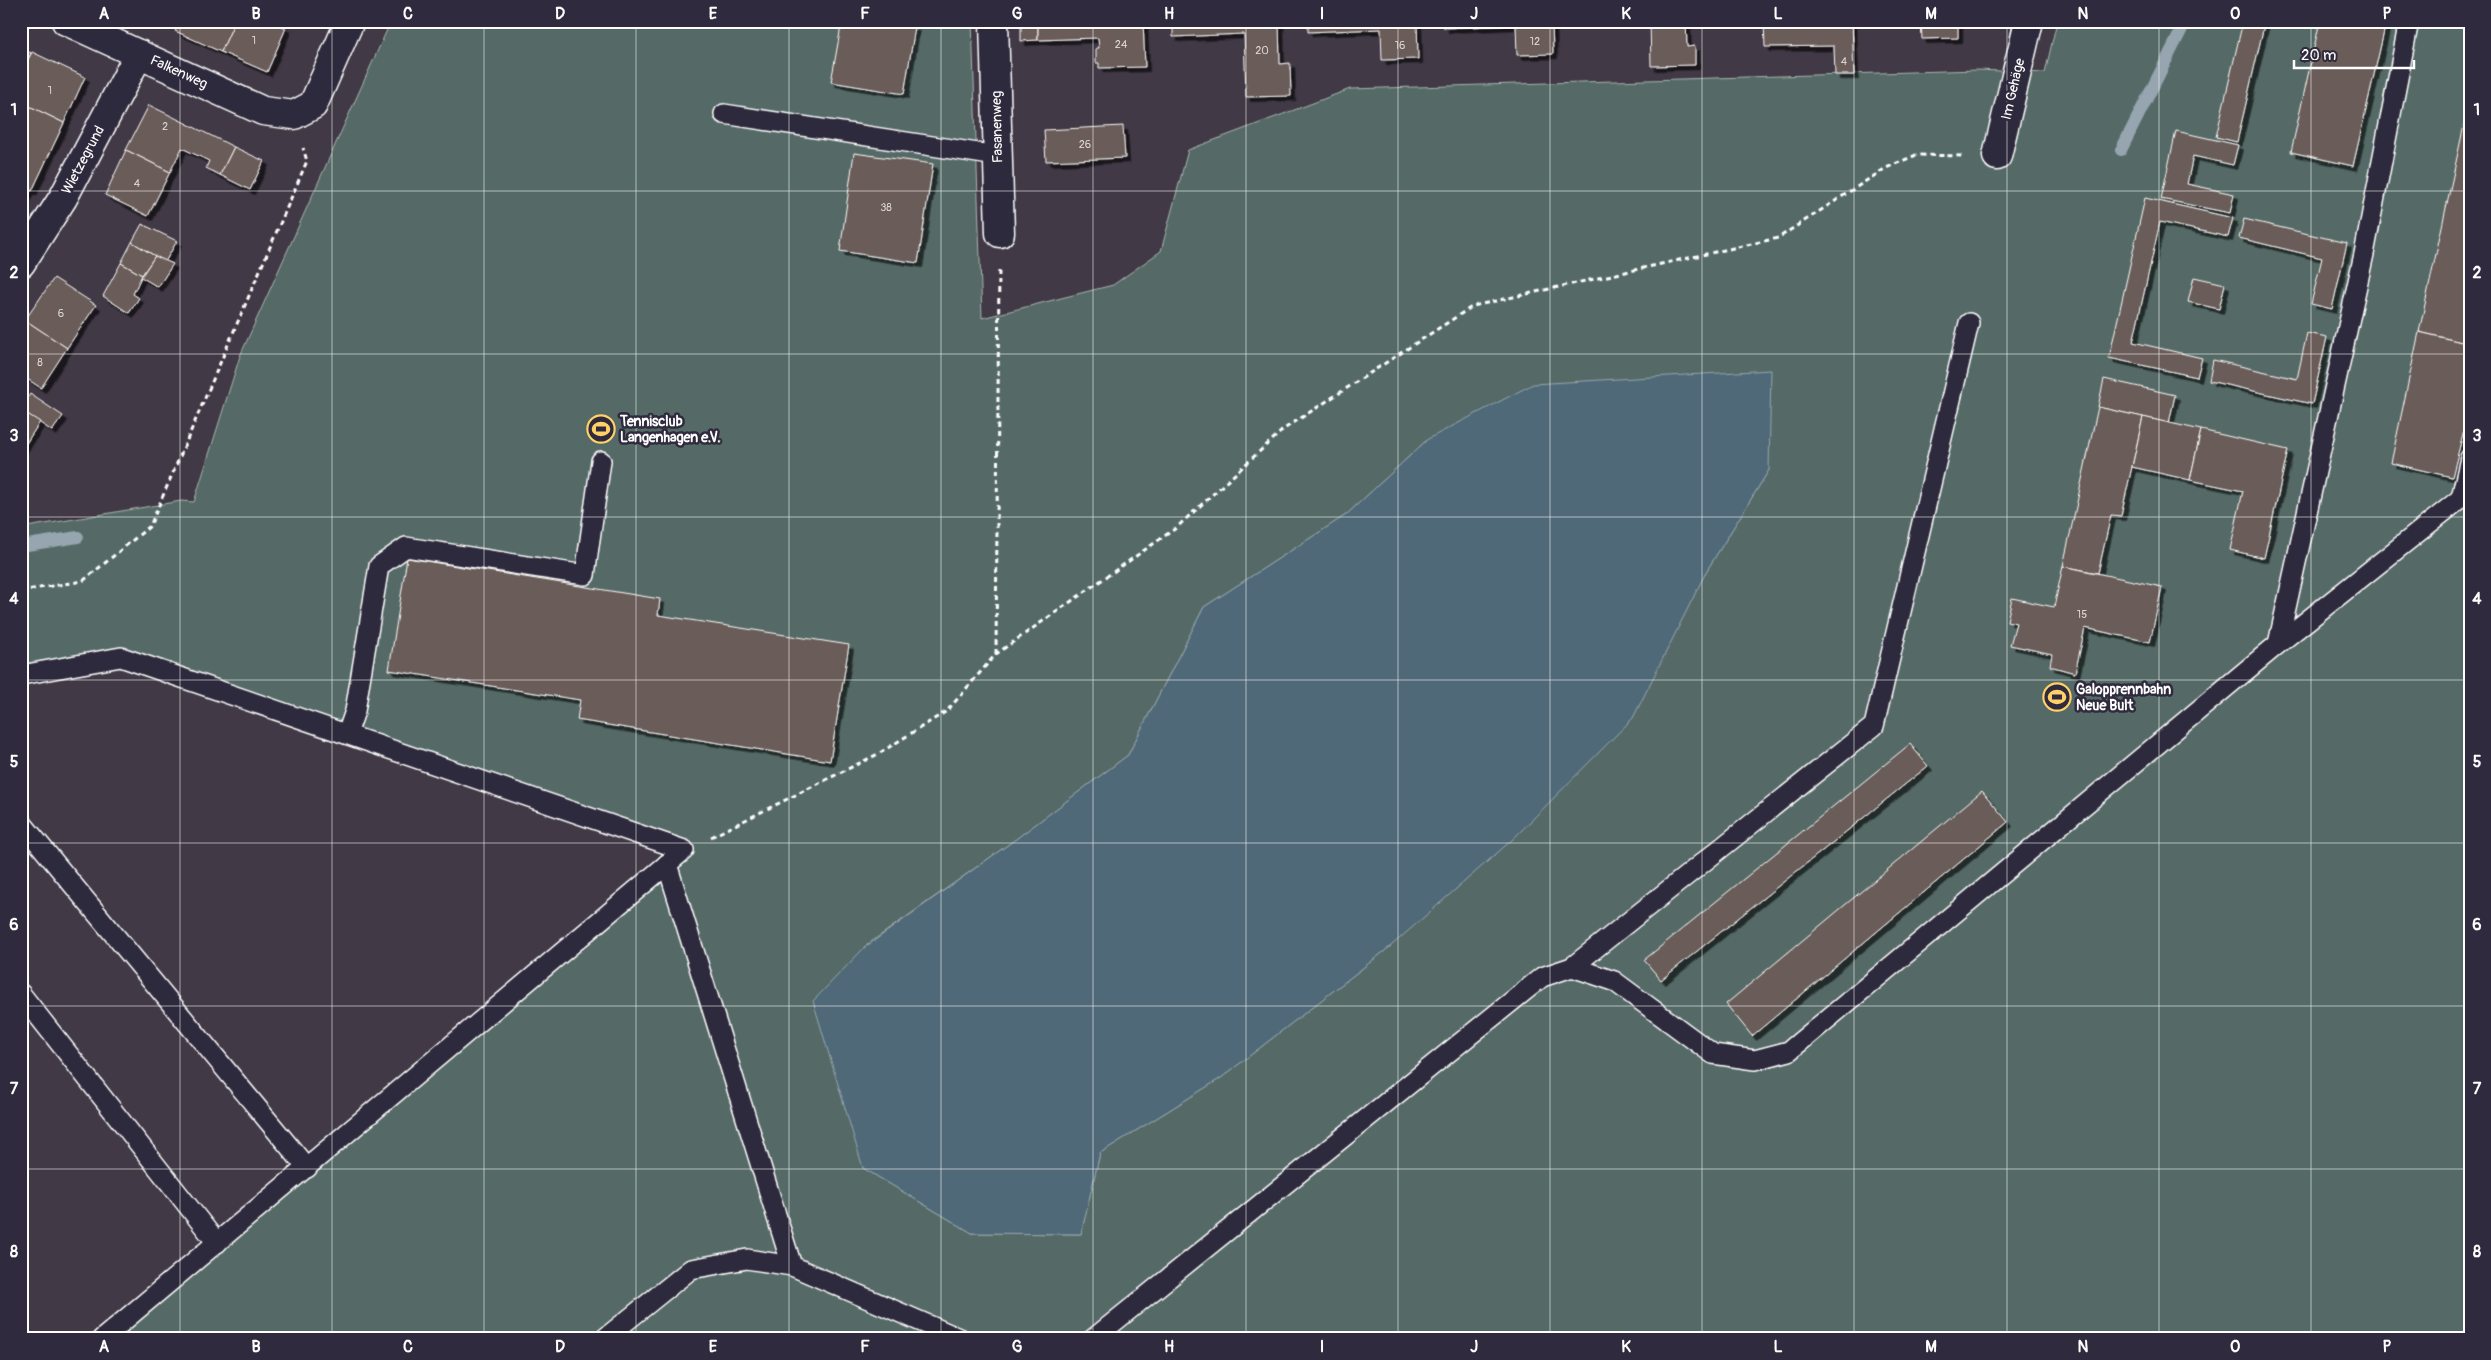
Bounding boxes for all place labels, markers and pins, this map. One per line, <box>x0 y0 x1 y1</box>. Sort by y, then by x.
place label: Tennisclub Langenhagen e.V. <box>619 413 721 446</box>
sports icon: Tennisclub Langenhagen e.V. <box>586 414 616 444</box>
place label: Galopprennbahn Neue Bult <box>2076 681 2171 714</box>
sports icon: Galopprennbahn Neue Bult <box>2042 682 2072 712</box>

